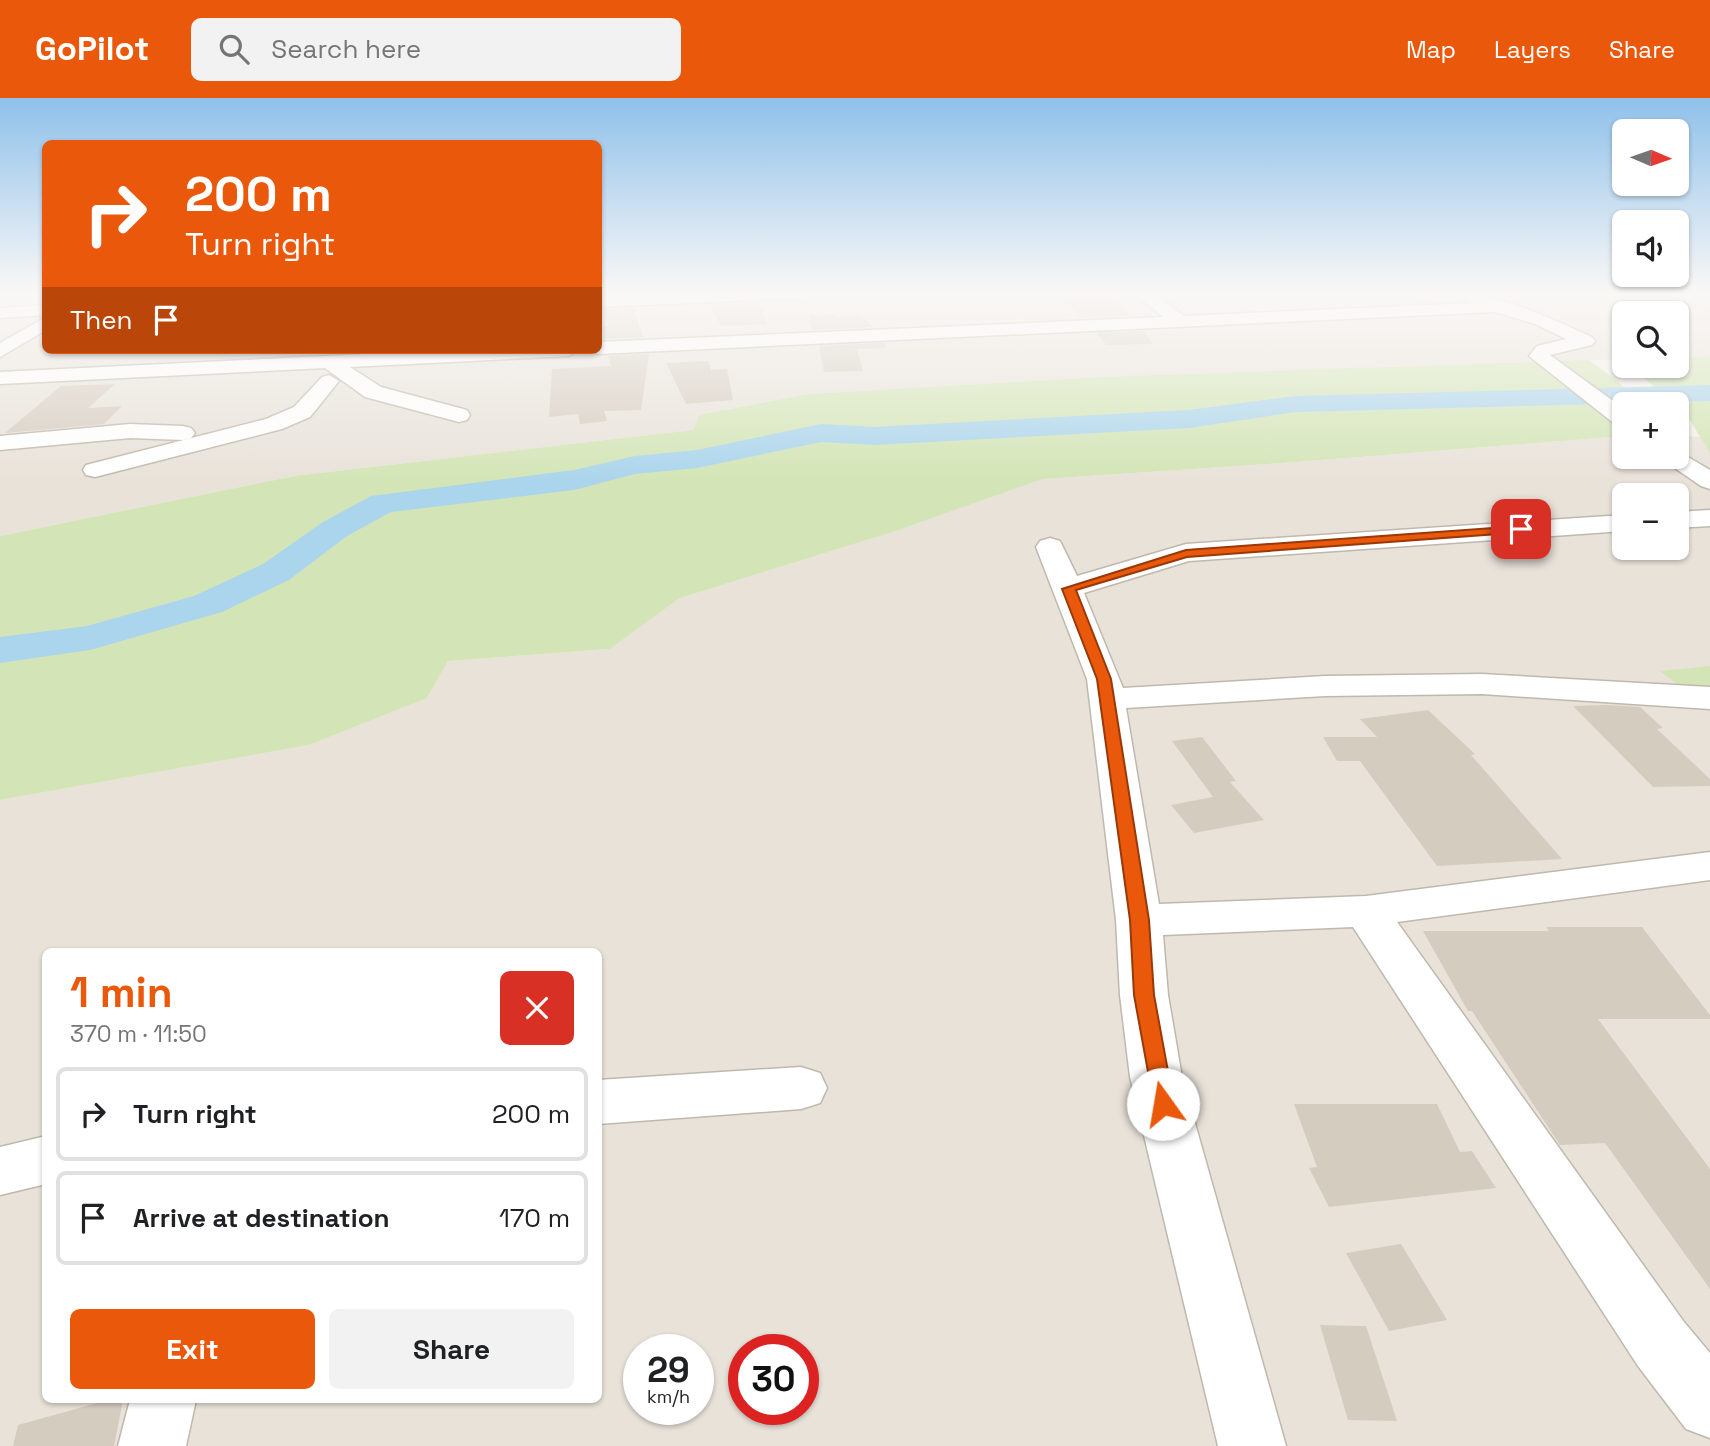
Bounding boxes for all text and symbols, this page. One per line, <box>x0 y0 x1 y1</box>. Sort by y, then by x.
search box <box>191 18 681 81</box>
text: GoPilot <box>35 28 149 70</box>
icon: search <box>215 30 253 68</box>
text: Search here <box>271 32 421 66</box>
text: Map <box>1406 34 1456 65</box>
text: Layers <box>1494 34 1571 65</box>
text: Share <box>1609 34 1675 65</box>
north arrow <box>1612 119 1689 196</box>
map controls <box>1612 119 1689 560</box>
text: 200 m <box>185 163 332 225</box>
icon: right <box>70 168 161 259</box>
button: sound <box>1612 210 1689 287</box>
text: Turn right <box>185 224 335 264</box>
icon: arrive <box>147 301 185 339</box>
button: search <box>1612 301 1689 378</box>
text: Then <box>70 303 133 337</box>
button: + <box>1612 392 1689 469</box>
button: − <box>1612 483 1689 560</box>
pin <box>1491 499 1551 559</box>
icon: arrive <box>1502 510 1540 548</box>
text: 1 min <box>70 966 173 1019</box>
button: close <box>500 971 574 1045</box>
text: 370 m · 11:50 <box>70 1019 207 1049</box>
position arrow <box>1126 1067 1200 1141</box>
icon: right <box>74 1095 112 1133</box>
text: Turn right <box>133 1097 257 1131</box>
text: 200 m <box>492 1097 570 1131</box>
icon: arrive <box>74 1199 112 1237</box>
text: Arrive at destination <box>133 1201 390 1235</box>
text: 170 m <box>499 1201 570 1235</box>
button: Exit <box>70 1309 315 1389</box>
button: Share <box>329 1309 574 1389</box>
speed limit sign: 30 <box>728 1334 819 1425</box>
text: 29 <box>647 1348 690 1392</box>
text: km/h <box>647 1385 690 1408</box>

